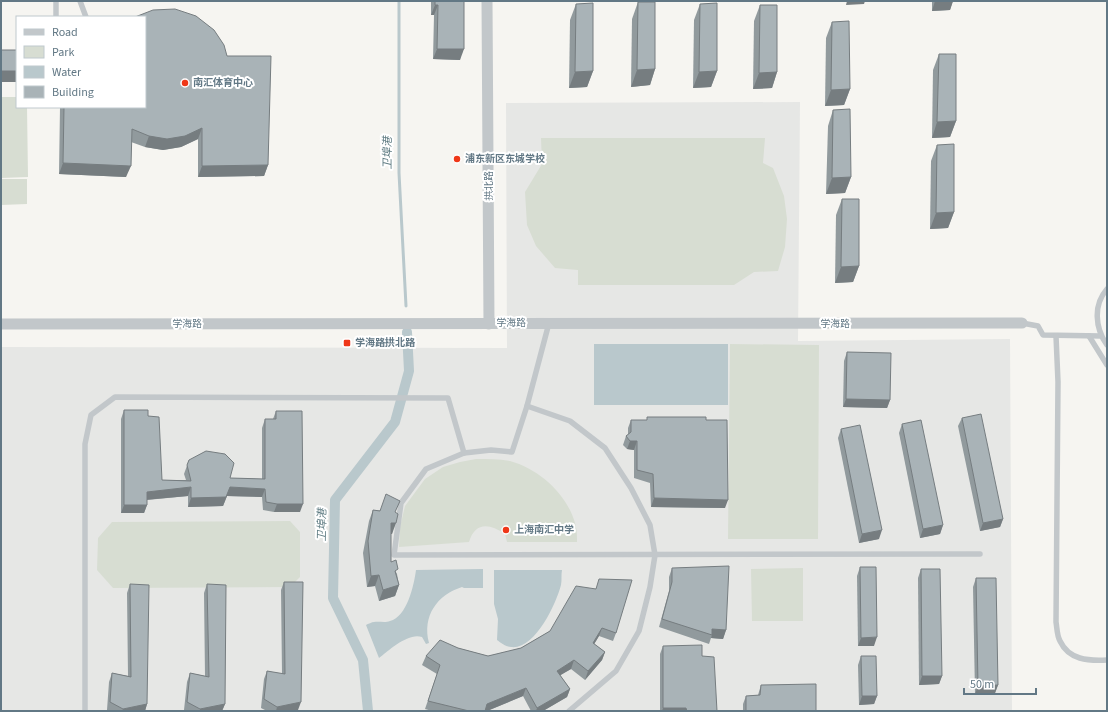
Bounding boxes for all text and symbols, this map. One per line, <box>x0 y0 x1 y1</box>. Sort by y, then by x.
legend <box>16 16 146 108</box>
text: Road <box>52 24 78 41</box>
text: Park <box>52 44 74 61</box>
text: Water <box>52 64 82 81</box>
place label: 南汇体育中心 <box>193 76 253 90</box>
marker: 南汇体育中心 <box>180 78 190 88</box>
text: Building <box>52 84 94 101</box>
water label: 卫埠港 <box>380 135 395 170</box>
place label: 浦东新区东城学校 <box>465 152 545 166</box>
marker: 浦东新区东城学校 <box>452 154 462 164</box>
street label: 拱北路 <box>482 171 496 201</box>
street label: 学海路 <box>496 316 526 330</box>
street label: 学海路 <box>172 317 202 331</box>
street label: 学海路 <box>820 317 850 331</box>
place label: 学海路拱北路 <box>355 336 416 350</box>
marker: 学海路拱北路 <box>342 338 352 348</box>
water label: 卫埠港 <box>314 506 330 542</box>
place label: 上海南汇中学 <box>514 523 574 537</box>
marker: 上海南汇中学 <box>501 525 511 535</box>
scale bar <box>964 670 1036 696</box>
text: 50 m <box>970 676 994 693</box>

